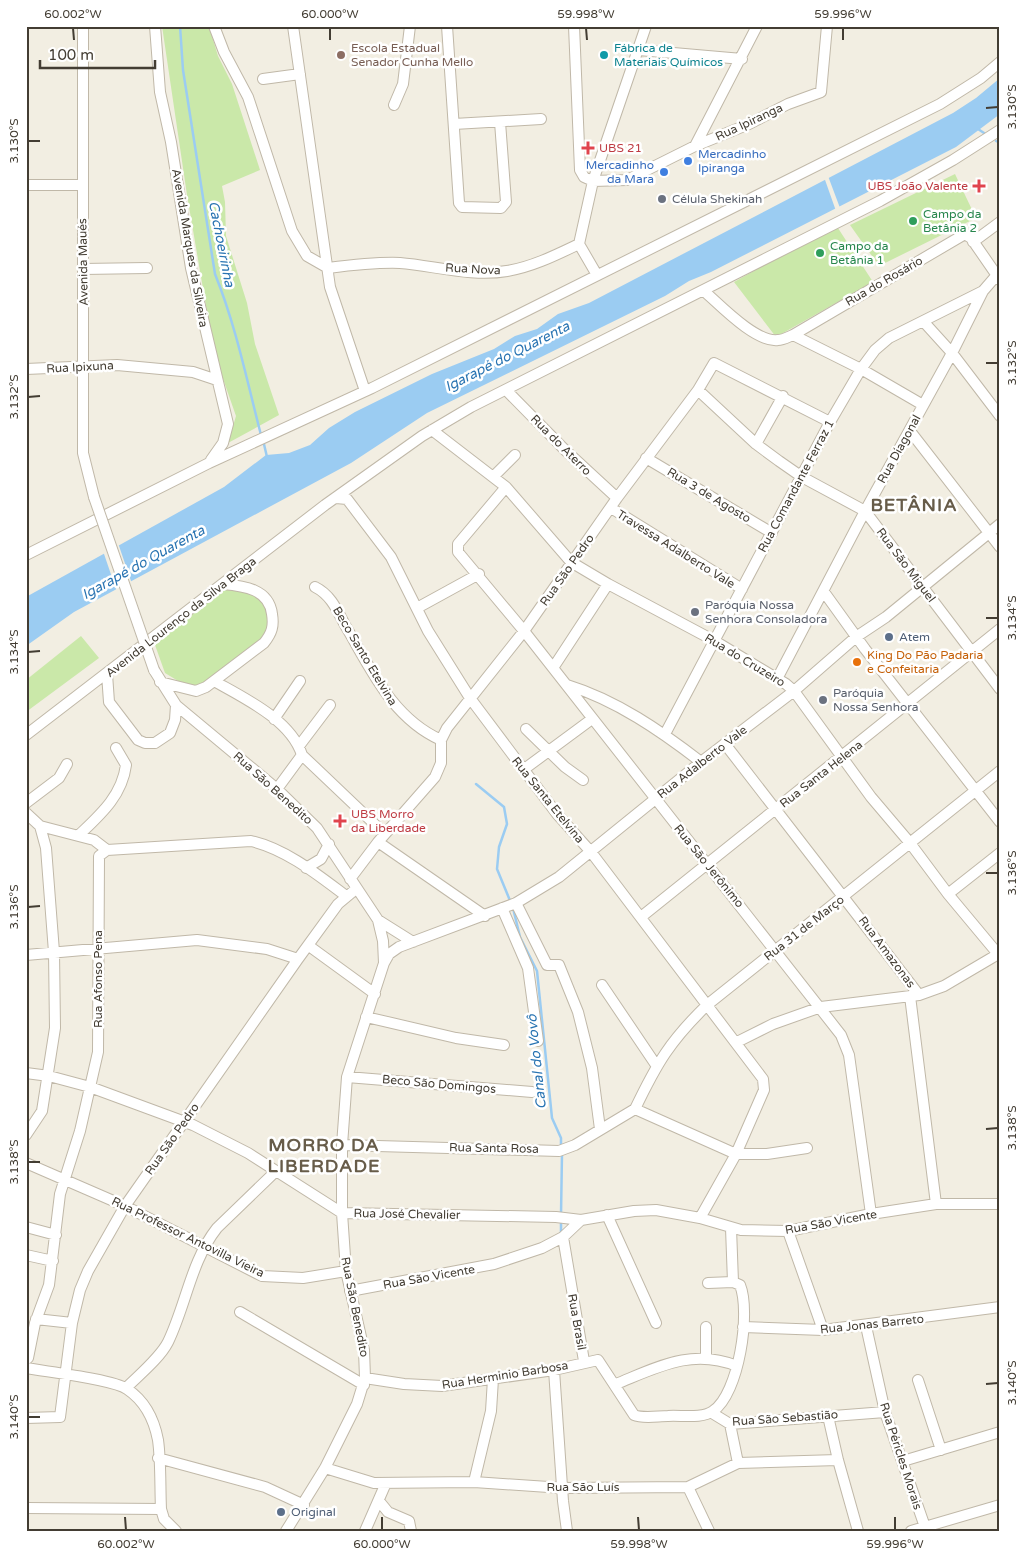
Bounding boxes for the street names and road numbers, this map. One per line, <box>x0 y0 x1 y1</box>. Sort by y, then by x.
street label: Rua Ipiranga <box>713 100 785 144</box>
street label: Avenida Marques da Silveira <box>169 168 211 328</box>
street label: Avenida Maués <box>75 218 91 306</box>
street label: Rua do Rosário <box>843 253 925 309</box>
street label: Rua Nova <box>445 261 501 277</box>
street label: Rua Ipixuna <box>46 358 114 376</box>
street label: Rua do Aterro <box>528 412 594 478</box>
street label: Rua Diagonal <box>874 412 924 486</box>
street label: Rua Comandante Ferraz 1 <box>755 417 837 555</box>
street label: Rua 3 de Agosto <box>665 465 753 525</box>
street label: Travessa Adalberto Vale <box>614 507 738 591</box>
street label: Rua São Miguel <box>874 525 938 605</box>
street label: Rua São Pedro <box>537 531 597 609</box>
street label: Avenida Lourenço da Silva Braga <box>103 554 259 680</box>
street label: Beco Santo Etelvina <box>330 604 400 708</box>
street label: Rua do Cruzeiro <box>702 630 788 690</box>
street label: Rua Adalberto Vale <box>654 723 750 801</box>
street label: Rua Santa Helena <box>777 737 865 811</box>
street label: Rua São Benedito <box>230 749 316 827</box>
street label: Rua Santa Etelvina <box>509 754 587 846</box>
street label: Rua São Jerônimo <box>671 822 747 910</box>
street label: Rua 31 de Março <box>761 892 847 964</box>
street label: Rua Amazonas <box>856 914 918 991</box>
street label: Rua Afonso Pena <box>91 930 105 1028</box>
street label: Beco São Domingos <box>381 1072 497 1096</box>
street label: Rua São Pedro <box>142 1100 202 1178</box>
street label: Rua Santa Rosa <box>449 1140 539 1156</box>
street label: Rua Professor Antovilla Vieira <box>109 1194 267 1280</box>
street label: Rua José Chevalier <box>353 1206 461 1222</box>
street label: Rua São Vicente <box>784 1207 878 1237</box>
street label: Rua São Benedito <box>338 1256 372 1358</box>
street label: Rua São Vicente <box>382 1262 476 1292</box>
street label: Rua Brasil <box>565 1293 589 1351</box>
street label: Rua Jonas Barreto <box>819 1312 925 1336</box>
street label: Rua Herminio Barbosa <box>441 1358 569 1392</box>
street label: Rua Péricles Morais <box>877 1401 925 1512</box>
street label: Rua São Sebastião <box>732 1407 838 1429</box>
street label: Rua São Luís <box>546 1480 620 1494</box>

